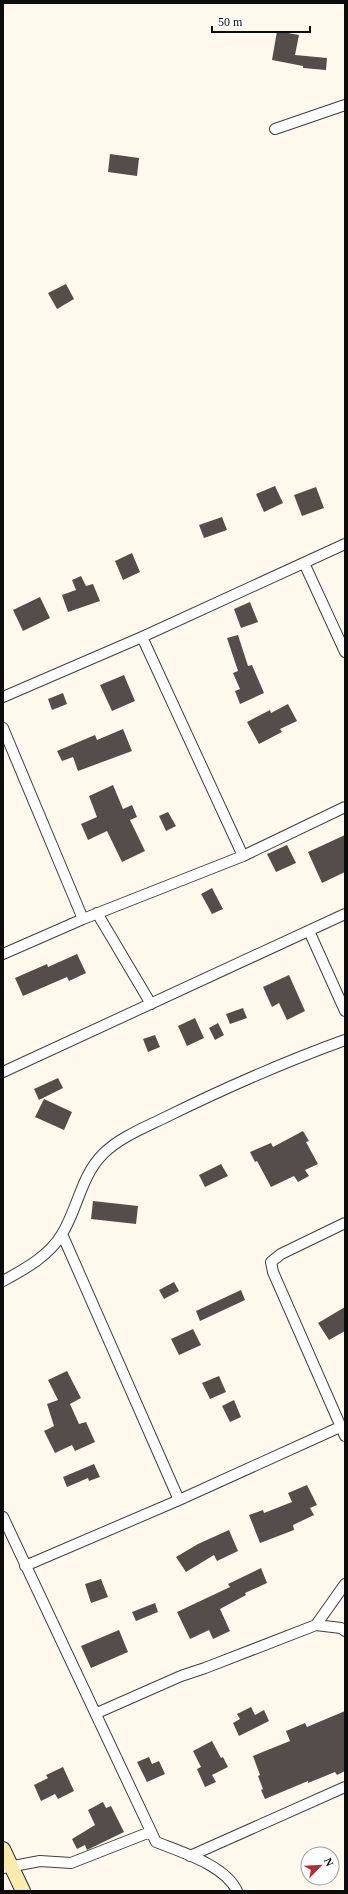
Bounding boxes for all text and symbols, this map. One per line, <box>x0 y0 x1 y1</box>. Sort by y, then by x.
scale bar <box>212 8 310 34</box>
text: 50 m <box>218 15 243 29</box>
north arrow <box>300 1846 340 1886</box>
text: N <box>322 1856 336 1868</box>

